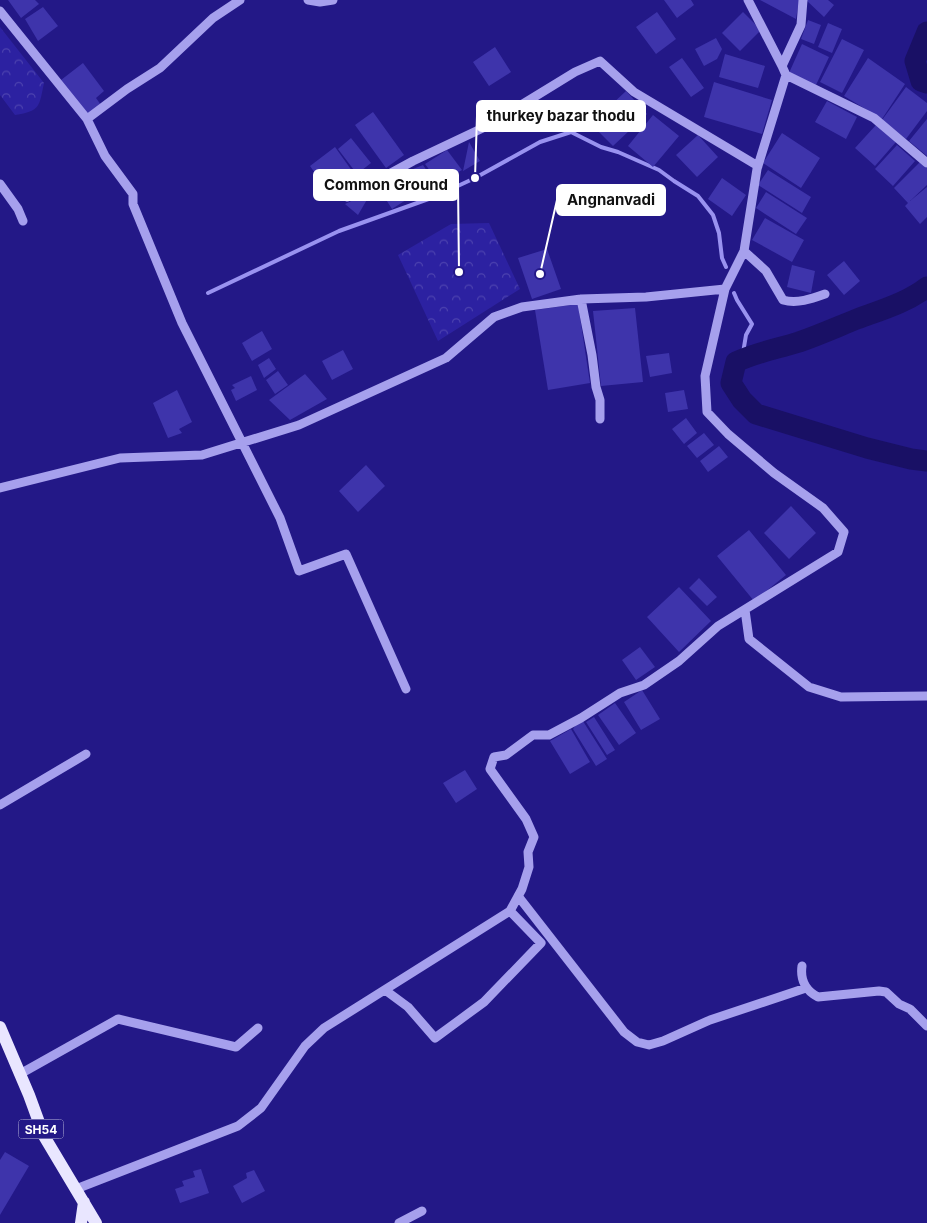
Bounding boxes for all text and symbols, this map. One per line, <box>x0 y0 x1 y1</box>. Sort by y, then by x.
callout: thurkey bazar thodu <box>477 101 645 131</box>
text: thurkey bazar thodu <box>487 106 635 125</box>
callout: Common Ground <box>314 170 458 200</box>
text: Common Ground <box>324 175 448 194</box>
callout: Angnanvadi <box>557 185 665 215</box>
text: Angnanvadi <box>567 190 655 209</box>
road number: SH54 <box>18 1120 64 1138</box>

